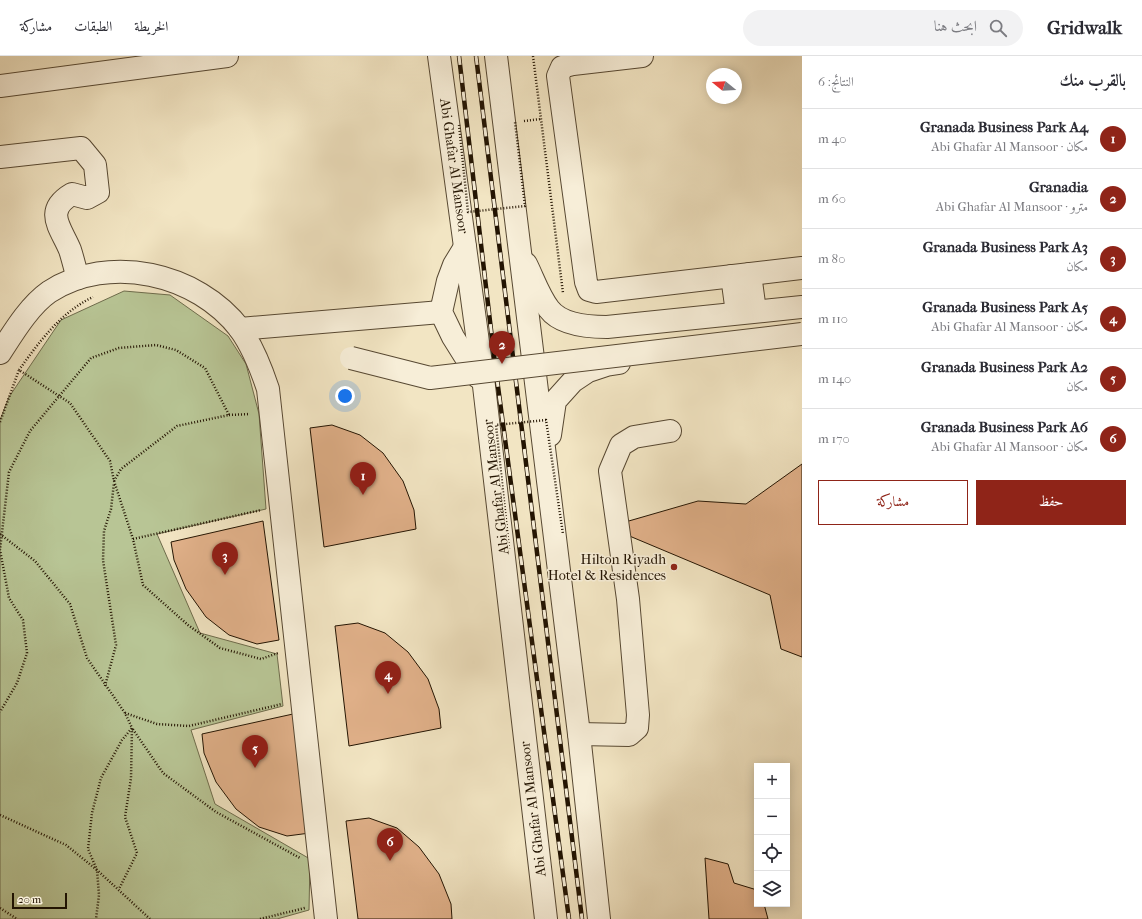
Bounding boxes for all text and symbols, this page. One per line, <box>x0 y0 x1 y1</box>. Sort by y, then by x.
search box <box>743 10 1023 46</box>
text: ابحث هنا <box>934 17 977 35</box>
icon: search <box>987 17 1009 39</box>
text: Gridwalk <box>1047 17 1122 39</box>
text: مشاركة <box>20 18 52 35</box>
text: الطبقات <box>74 18 112 35</box>
text: الخريطة <box>134 18 168 35</box>
north arrow <box>706 68 742 104</box>
text: بالقرب منك <box>1060 70 1126 90</box>
text: النتائج: 6 <box>818 74 854 89</box>
street label: Abi Ghafar Al Mansoor <box>436 96 472 235</box>
text: Granada Business Park A4 <box>920 118 1088 136</box>
text: 40 m <box>818 131 846 146</box>
text: 1 <box>1111 131 1115 146</box>
text: مكان · Abi Ghafar Al Mansoor <box>931 139 1088 154</box>
text: Granadia <box>1029 178 1088 196</box>
text: 60 m <box>818 191 846 206</box>
text: 2 <box>1110 191 1116 206</box>
text: مترو · Abi Ghafar Al Mansoor <box>936 199 1088 214</box>
text: Granada Business Park A3 <box>923 238 1088 256</box>
text: 80 m <box>818 251 845 266</box>
text: 3 <box>1110 251 1116 266</box>
text: مكان <box>1066 259 1088 274</box>
text: Granada Business Park A5 <box>922 298 1088 316</box>
text: 110 m <box>818 311 848 326</box>
text: 4 <box>1109 311 1117 326</box>
text: مكان · Abi Ghafar Al Mansoor <box>931 319 1088 334</box>
pin: 2 <box>489 331 515 364</box>
text: Granada Business Park A2 <box>921 358 1088 376</box>
text: 140 m <box>818 371 851 386</box>
text: 5 <box>1110 371 1116 386</box>
text: مكان <box>1066 379 1088 394</box>
your location <box>335 386 355 406</box>
street label: Abi Ghafar Al Mansoor <box>479 418 513 557</box>
text: Granada Business Park A6 <box>921 418 1088 436</box>
text: 170 m <box>818 431 850 446</box>
text: 6 <box>1109 431 1117 446</box>
text: مكان · Abi Ghafar Al Mansoor <box>931 439 1088 454</box>
pin: 1 <box>350 462 376 495</box>
button: مشاركة <box>818 480 968 525</box>
button: حفظ <box>976 480 1126 525</box>
pin: 3 <box>212 542 238 575</box>
place label: Hilton Riyadh Hotel & Residences <box>548 551 666 584</box>
marker: Hilton Riyadh Hotel & Residences <box>669 562 679 572</box>
pin: 4 <box>375 661 401 694</box>
pin: 5 <box>242 735 268 768</box>
street label: Abi Ghafar Al Mansoor <box>516 740 550 879</box>
map controls <box>754 763 790 907</box>
button: + <box>754 763 790 799</box>
button: − <box>754 799 790 835</box>
pin: 6 <box>377 828 403 861</box>
button: locate <box>754 835 790 871</box>
button: layers <box>754 871 790 907</box>
scale bar <box>12 891 67 910</box>
text: 20 m <box>18 893 41 906</box>

